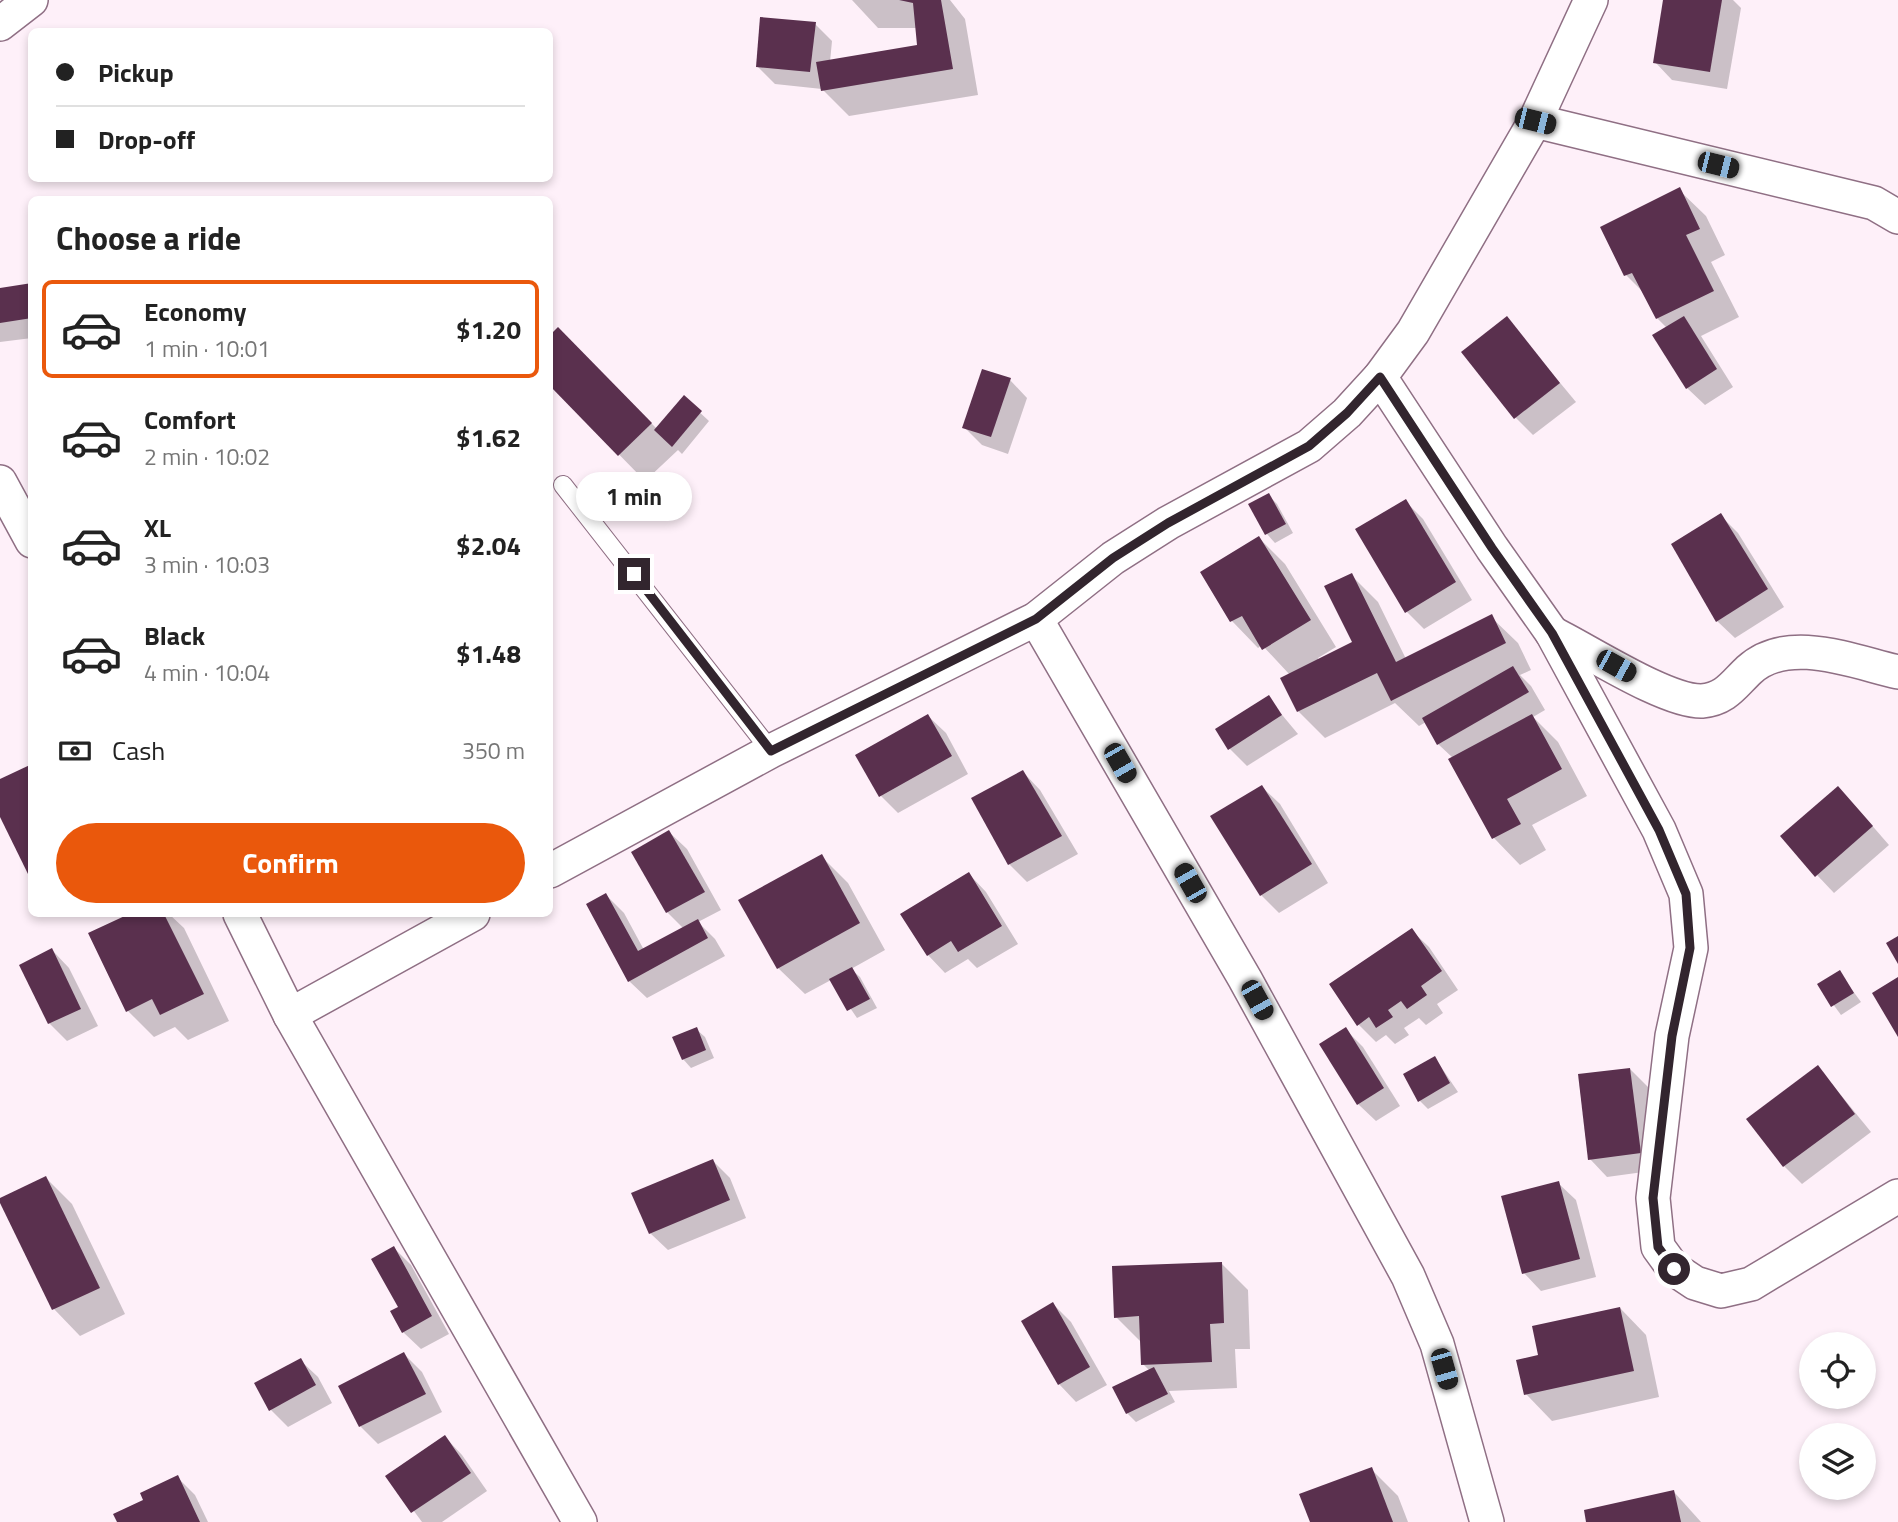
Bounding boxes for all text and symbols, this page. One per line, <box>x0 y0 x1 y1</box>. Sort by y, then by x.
text: Pickup <box>98 53 174 92</box>
car <box>1513 106 1558 136</box>
text: Drop-off <box>98 120 195 159</box>
car <box>1696 150 1741 180</box>
text: Choose a ride <box>56 214 241 262</box>
text: Economy <box>144 292 246 331</box>
icon: car <box>60 298 123 361</box>
text: $1.20 <box>456 310 521 349</box>
text: 1 min · 10:01 <box>144 331 270 366</box>
text: Comfort <box>144 400 236 439</box>
icon: car <box>60 406 123 469</box>
text: $1.62 <box>456 418 521 457</box>
text: 2 min · 10:02 <box>144 439 270 474</box>
callout: 1 min <box>576 472 692 522</box>
text: 1 min <box>606 479 662 514</box>
text: XL <box>144 508 171 547</box>
icon: car <box>60 514 123 577</box>
text: $2.04 <box>456 526 521 565</box>
text: 3 min · 10:03 <box>144 547 270 582</box>
route end <box>618 558 650 590</box>
text: Black <box>144 616 205 655</box>
icon: car <box>60 622 123 685</box>
text: $1.48 <box>456 634 521 673</box>
car <box>1593 647 1640 685</box>
text: 4 min · 10:04 <box>144 655 270 690</box>
text: Cash <box>112 731 165 770</box>
icon: cash <box>56 732 94 770</box>
text: 350 m <box>462 733 525 768</box>
car <box>1101 740 1140 786</box>
button: Confirm <box>56 823 525 903</box>
car <box>1171 860 1210 906</box>
car <box>1238 977 1277 1023</box>
route start <box>1658 1253 1690 1285</box>
map controls <box>1799 1332 1876 1500</box>
button: locate <box>1799 1332 1876 1409</box>
car <box>1429 1346 1460 1392</box>
button: layers <box>1799 1423 1876 1500</box>

